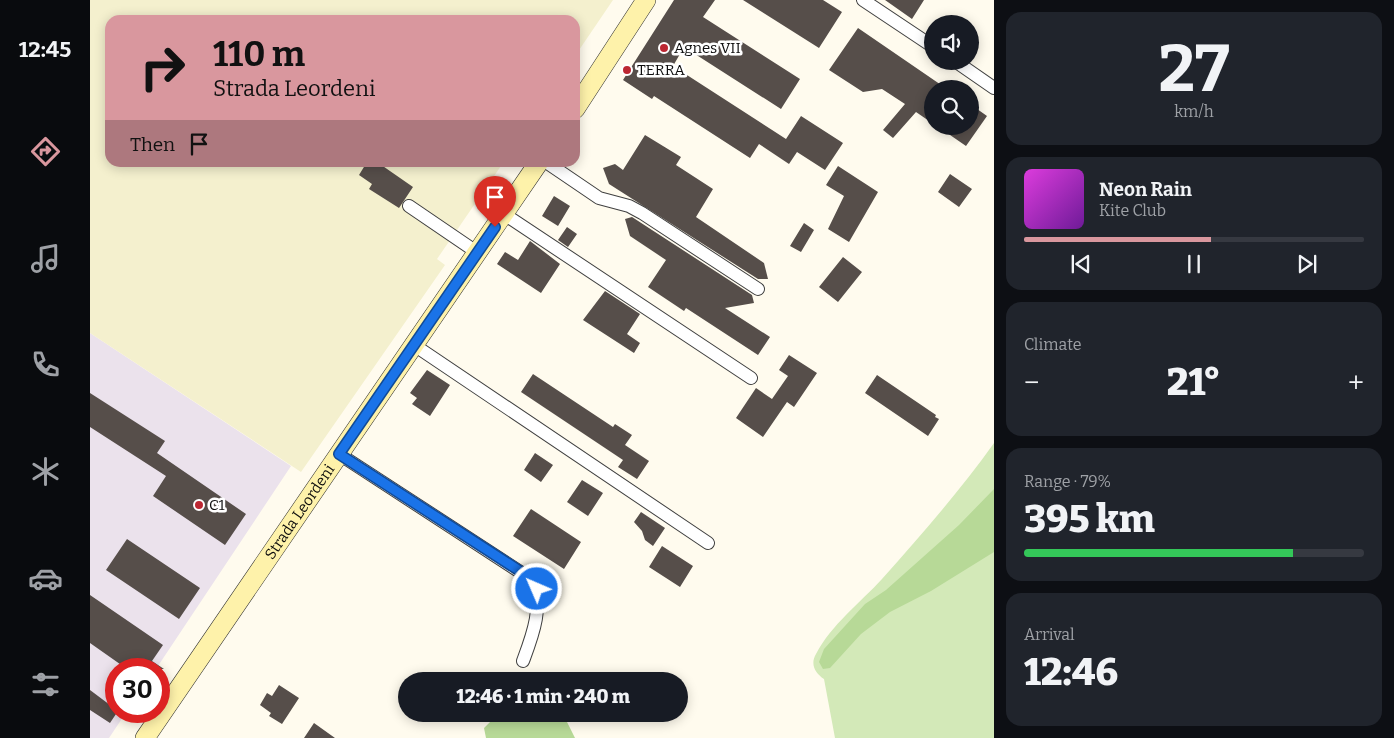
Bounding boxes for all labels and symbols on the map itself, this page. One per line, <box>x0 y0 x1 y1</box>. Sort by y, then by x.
place label: Agnes VII <box>674 39 741 57</box>
marker: Agnes VII <box>658 42 670 54</box>
place label: TERRA <box>637 61 685 79</box>
marker: TERRA <box>621 64 633 76</box>
pin <box>474 176 516 227</box>
street label: Strada Leordeni <box>261 461 339 563</box>
place label: C1 <box>209 496 225 514</box>
marker: C1 <box>193 499 205 511</box>
position arrow <box>510 562 562 614</box>
speed limit sign: 30 <box>105 658 170 723</box>

